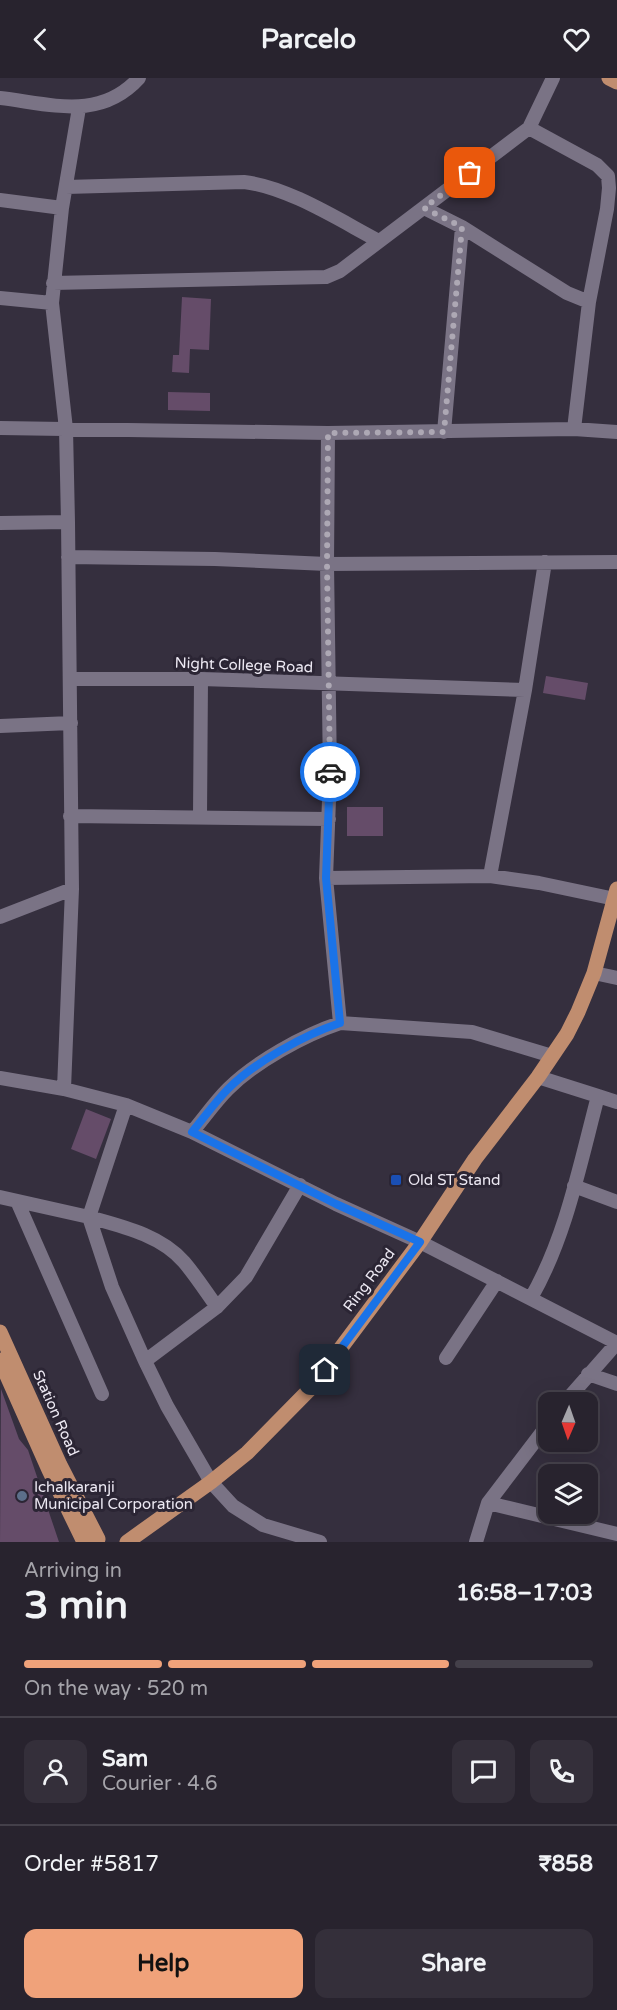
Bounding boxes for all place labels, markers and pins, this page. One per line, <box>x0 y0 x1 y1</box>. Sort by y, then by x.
pin <box>444 147 495 198</box>
place label: Old ST Stand <box>408 1171 501 1189</box>
marker: Old ST Stand <box>389 1173 403 1187</box>
pin <box>299 1344 350 1395</box>
place label: Ichalkaranji Municipal Corporation <box>34 1478 193 1513</box>
marker: Ichalkaranji Municipal Corporation <box>15 1489 29 1503</box>

